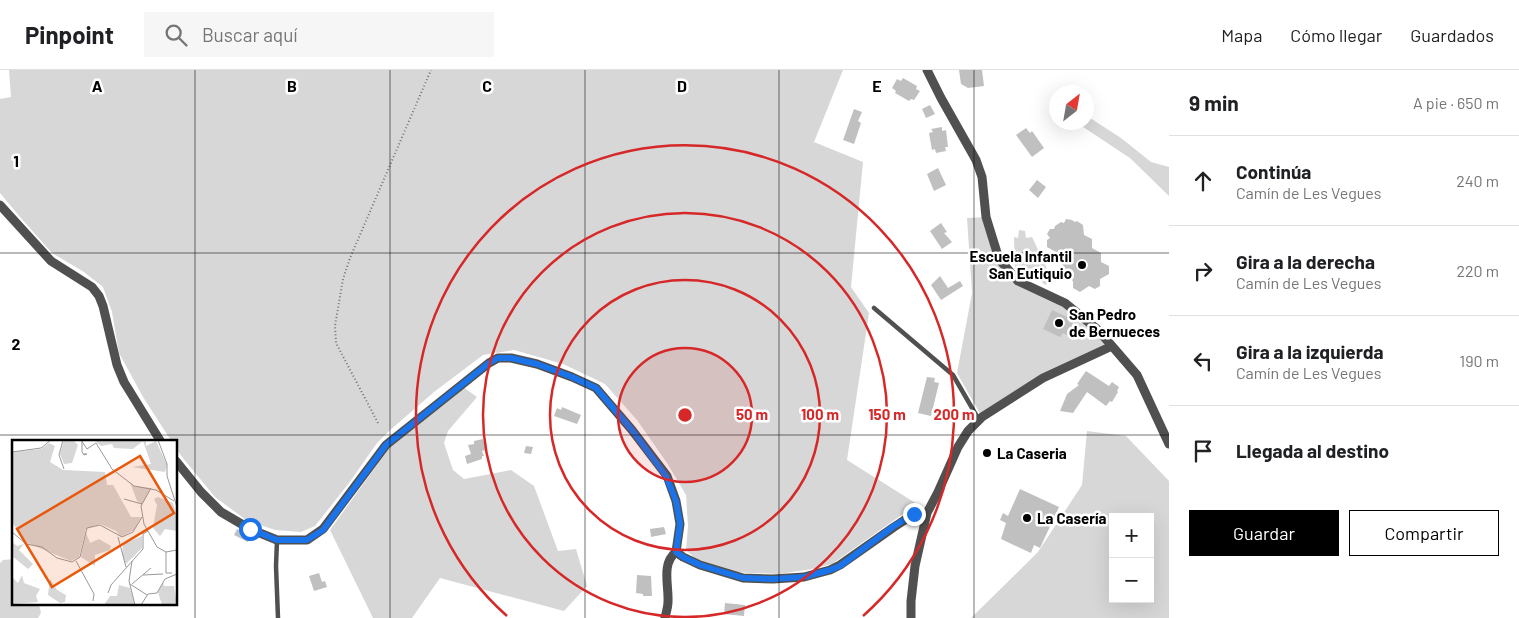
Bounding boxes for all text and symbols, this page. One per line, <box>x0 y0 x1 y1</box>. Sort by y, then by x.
search box <box>144 12 494 57</box>
text: Pinpoint <box>25 20 114 49</box>
icon: search <box>162 21 190 49</box>
text: Buscar aquí <box>202 23 298 46</box>
text: Mapa <box>1221 24 1262 46</box>
text: Cómo llegar <box>1290 24 1382 46</box>
text: Guardados <box>1410 24 1494 46</box>
text: A <box>92 76 103 95</box>
text: B <box>287 76 297 95</box>
text: C <box>482 76 492 95</box>
text: D <box>677 76 687 95</box>
text: E <box>872 76 882 95</box>
north arrow <box>1049 85 1094 130</box>
text: 9 min <box>1189 90 1239 115</box>
text: A pie · 650 m <box>1413 93 1499 112</box>
text: 1 <box>13 151 19 170</box>
text: Continúa <box>1236 160 1311 183</box>
icon: ahead <box>1189 167 1217 195</box>
text: 240 m <box>1456 171 1499 190</box>
text: Camín de Les Vegues <box>1236 183 1381 202</box>
place label: Escuela Infantil San Eutiquio <box>970 247 1072 282</box>
text: Gira a la derecha <box>1236 250 1375 273</box>
icon: right <box>1189 257 1217 285</box>
marker: Escuela Infantil San Eutiquio <box>1076 259 1088 271</box>
text: 220 m <box>1456 261 1499 280</box>
text: Camín de Les Vegues <box>1236 273 1381 292</box>
place label: San Pedro de Bernueces <box>1069 305 1161 340</box>
marker: San Pedro de Bernueces <box>1053 317 1065 329</box>
text: 2 <box>12 334 21 353</box>
text: Gira a la izquierda <box>1236 340 1384 363</box>
icon: left <box>1189 347 1217 375</box>
text: 190 m <box>1460 351 1499 370</box>
text: Camín de Les Vegues <box>1236 363 1381 382</box>
text: 50 m <box>736 405 768 423</box>
text: 100 m <box>801 405 839 423</box>
text: 150 m <box>868 405 906 423</box>
text: 200 m <box>933 405 975 423</box>
centre of rings <box>676 406 694 424</box>
icon: arrive <box>1189 437 1217 465</box>
text: Llegada al destino <box>1236 439 1389 462</box>
inset map <box>12 440 178 606</box>
place label: La Caseria <box>997 444 1067 462</box>
marker: La Caseria <box>981 447 993 459</box>
route end <box>903 503 926 526</box>
place label: La Casería <box>1037 509 1107 527</box>
button: Guardar <box>1189 510 1339 556</box>
button: Compartir <box>1349 510 1499 556</box>
marker: La Casería <box>1021 512 1033 524</box>
map controls <box>1109 513 1154 603</box>
button: + <box>1109 513 1154 558</box>
route start <box>239 518 262 541</box>
button: − <box>1109 558 1154 603</box>

